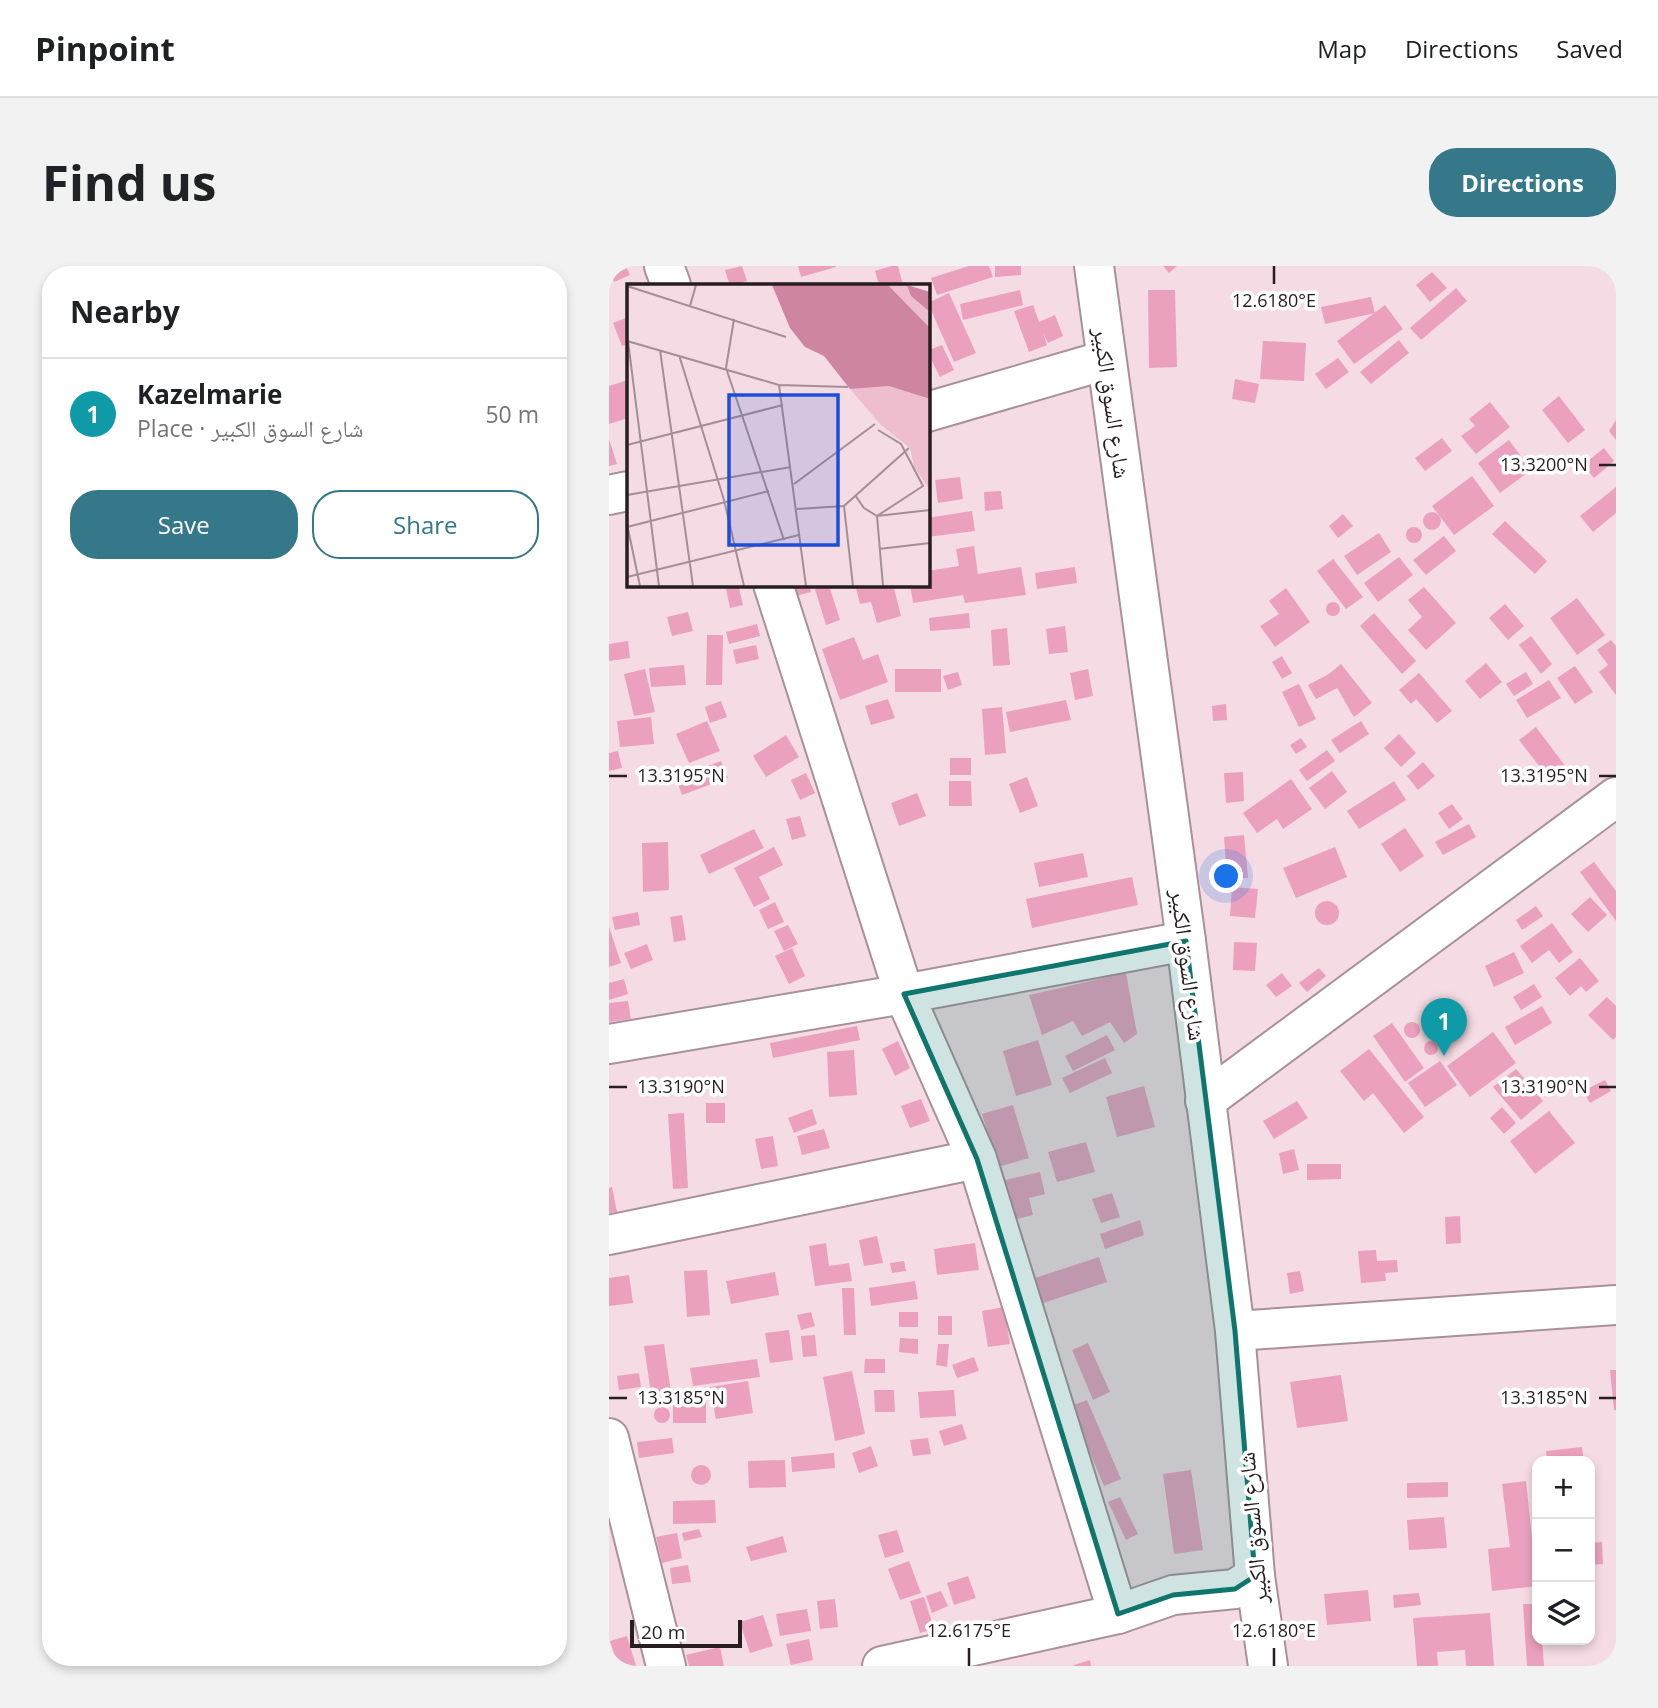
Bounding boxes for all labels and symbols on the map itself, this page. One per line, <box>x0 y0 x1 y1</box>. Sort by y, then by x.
inset map <box>627 284 929 586</box>
text: 12.6180°E <box>1232 288 1316 312</box>
street label: شارع السوق الكبير <box>1086 324 1139 480</box>
text: 13.3200°N <box>1500 452 1588 476</box>
text: 13.3195°N <box>637 763 725 787</box>
text: 13.3195°N <box>1500 763 1588 787</box>
your location <box>1209 859 1243 893</box>
street label: شارع السوق الكبير <box>1164 886 1214 1042</box>
pin: 1 <box>1421 998 1467 1056</box>
text: 13.3190°N <box>637 1074 725 1098</box>
text: 13.3190°N <box>1500 1074 1588 1098</box>
text: 13.3185°N <box>637 1385 725 1409</box>
text: 13.3185°N <box>1500 1385 1588 1409</box>
street label: شارع السوق الكبير <box>1229 1451 1275 1606</box>
scale bar <box>630 1617 742 1649</box>
text: 12.6175°E <box>927 1618 1011 1642</box>
text: 12.6180°E <box>1232 1618 1316 1642</box>

